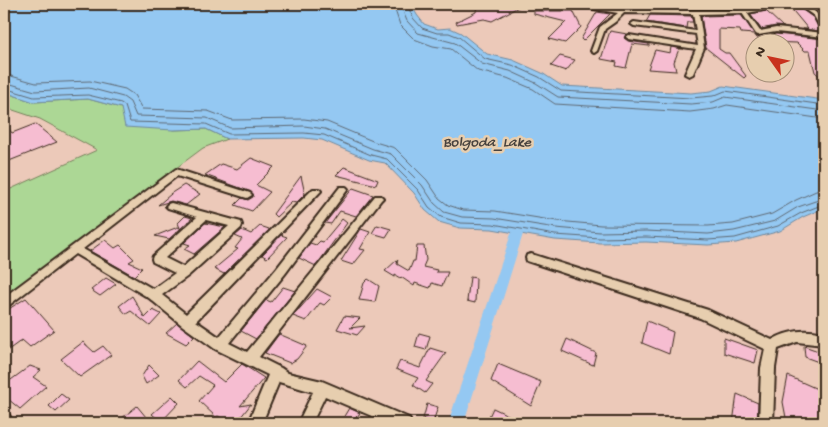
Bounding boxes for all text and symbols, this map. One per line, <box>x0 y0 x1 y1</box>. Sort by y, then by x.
north arrow <box>746 32 796 82</box>
text: N <box>752 44 771 61</box>
water label: Bolgoda_Lake <box>443 134 532 152</box>

